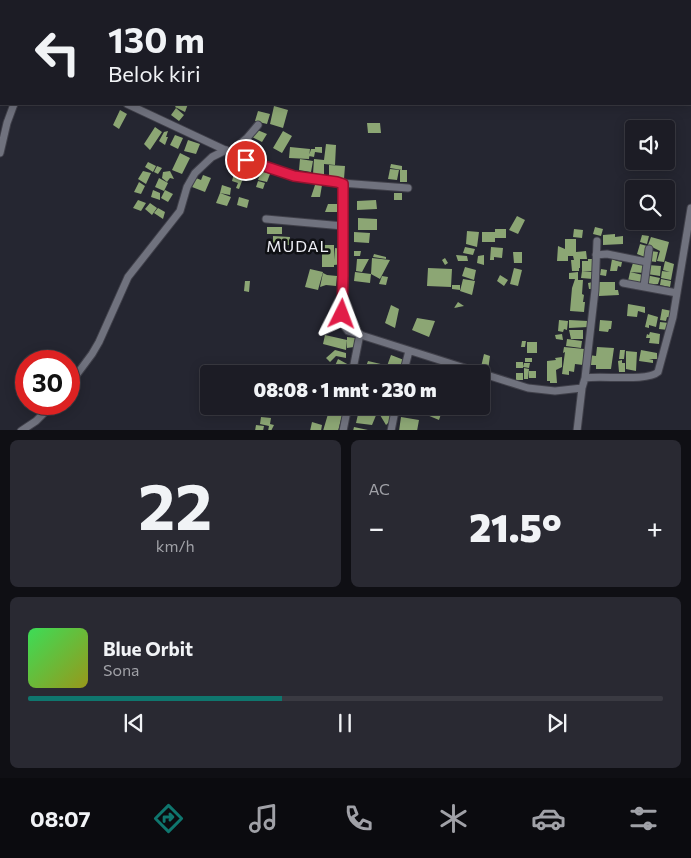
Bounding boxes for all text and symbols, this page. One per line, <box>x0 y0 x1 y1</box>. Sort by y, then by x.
text: 130 m <box>108 17 205 60</box>
icon: left <box>25 20 90 85</box>
text: Belok kiri <box>108 60 201 87</box>
map controls <box>625 120 675 230</box>
button: sound <box>625 120 675 170</box>
pin <box>225 139 267 181</box>
icon: arrive <box>232 146 260 174</box>
button: search <box>625 180 675 230</box>
district label: MUDAL <box>266 236 330 255</box>
position arrow <box>315 287 367 339</box>
speed limit sign: 30 <box>15 350 80 415</box>
text: 08:08 · 1 mnt · 230 m <box>253 378 437 401</box>
text: 22 <box>138 464 212 543</box>
text: AC <box>369 479 390 498</box>
text: 21.5° <box>469 503 562 550</box>
text: − <box>369 510 384 544</box>
text: + <box>647 510 663 544</box>
text: km/h <box>156 536 195 555</box>
text: Blue Orbit <box>103 637 193 660</box>
text: Sona <box>103 660 139 679</box>
icon: previous <box>120 709 148 737</box>
icon: pause <box>331 709 359 737</box>
icon: next <box>543 709 571 737</box>
icon: directions <box>151 801 186 836</box>
icon: music <box>246 801 281 836</box>
icon: phone <box>341 801 376 836</box>
icon: climate <box>436 801 471 836</box>
icon: car <box>531 801 566 836</box>
icon: filters <box>626 801 661 836</box>
text: 08:07 <box>30 805 91 832</box>

